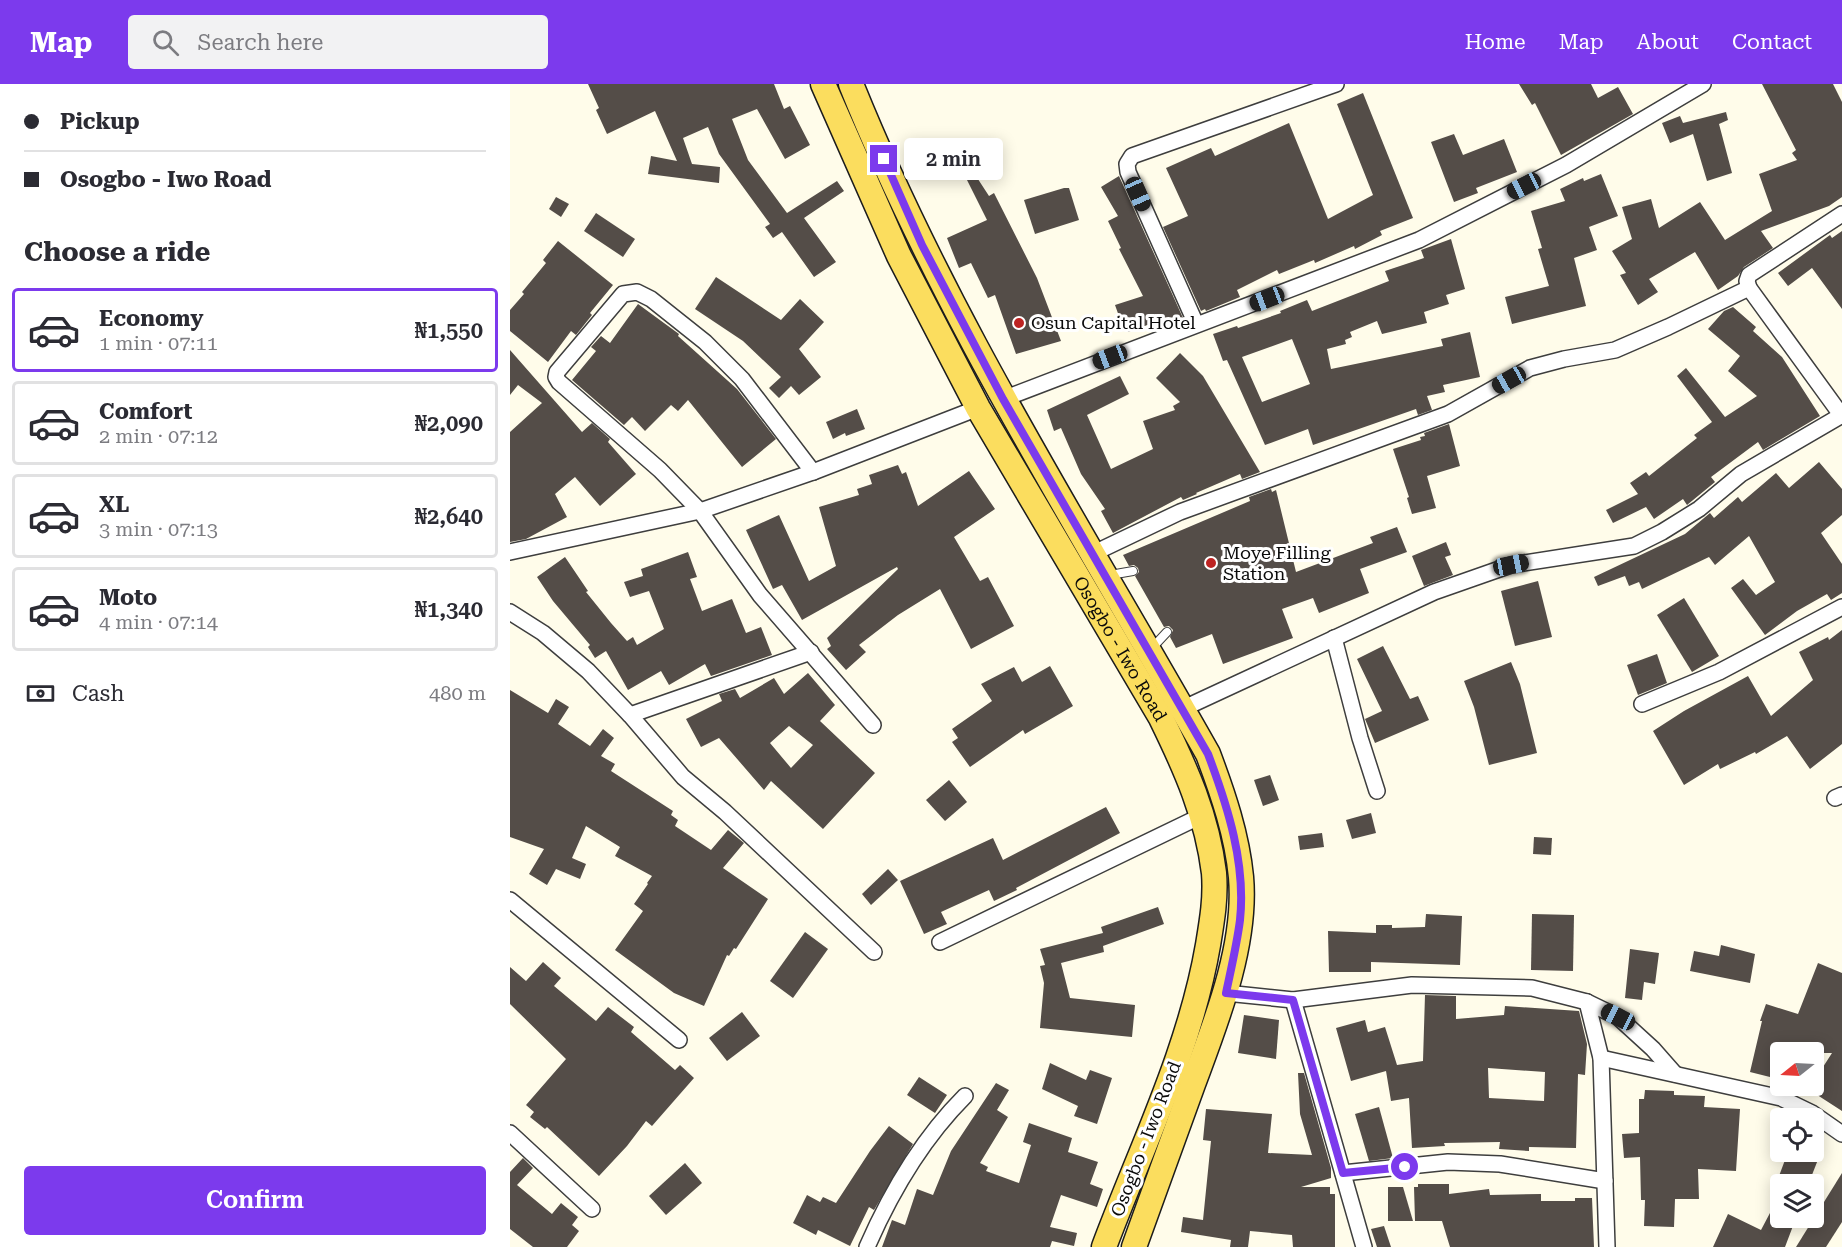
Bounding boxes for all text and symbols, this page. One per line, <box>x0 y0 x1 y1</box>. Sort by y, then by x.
search box <box>128 15 548 69</box>
text: Map <box>30 26 92 59</box>
icon: search <box>149 26 182 59</box>
text: Search here <box>197 30 323 55</box>
text: Home <box>1465 30 1526 54</box>
text: Map <box>1559 30 1604 54</box>
text: About <box>1637 30 1699 54</box>
text: Contact <box>1732 30 1812 54</box>
text: Pickup <box>60 109 140 134</box>
callout: 2 min <box>905 138 1004 180</box>
route end <box>870 145 897 172</box>
text: 2 min <box>926 147 981 171</box>
text: Osogbo - Iwo Road <box>60 167 271 192</box>
car <box>1504 170 1544 202</box>
car <box>1122 174 1154 214</box>
text: Choose a ride <box>24 236 210 268</box>
car <box>1247 284 1287 314</box>
icon: car <box>27 303 81 357</box>
text: Economy <box>99 306 203 331</box>
place label: Osun Capital Hotel <box>1031 312 1196 333</box>
marker: Osun Capital Hotel <box>1012 316 1026 330</box>
text: ₦1,550 <box>415 318 483 343</box>
text: 1 min · 07:11 <box>99 331 218 355</box>
car <box>1090 342 1130 372</box>
car <box>1489 363 1529 397</box>
icon: car <box>27 396 81 450</box>
text: Comfort <box>99 399 192 424</box>
text: ₦2,090 <box>415 411 483 436</box>
text: 2 min · 07:12 <box>99 424 218 448</box>
icon: car <box>27 489 81 543</box>
text: XL <box>99 492 129 517</box>
text: ₦2,640 <box>415 504 483 529</box>
text: 3 min · 07:13 <box>99 517 218 541</box>
place label: Moye Filling Station <box>1223 542 1331 584</box>
car <box>1492 553 1530 577</box>
marker: Moye Filling Station <box>1204 556 1218 570</box>
street label: Osogbo - Iwo Road <box>1070 572 1172 725</box>
icon: car <box>27 582 81 636</box>
text: Moto <box>99 585 157 610</box>
text: ₦1,340 <box>415 597 483 622</box>
text: 4 min · 07:14 <box>99 610 218 634</box>
icon: cash <box>24 677 57 710</box>
text: Cash <box>72 681 124 706</box>
text: 480 m <box>429 681 486 705</box>
car <box>1598 1001 1638 1033</box>
north arrow <box>1770 1042 1824 1096</box>
map controls <box>1770 1042 1824 1228</box>
street label: Osogbo - Iwo Road <box>1106 1058 1185 1219</box>
button: locate <box>1770 1108 1824 1162</box>
route start <box>1391 1153 1418 1180</box>
button: Confirm <box>24 1166 486 1235</box>
button: layers <box>1770 1174 1824 1228</box>

